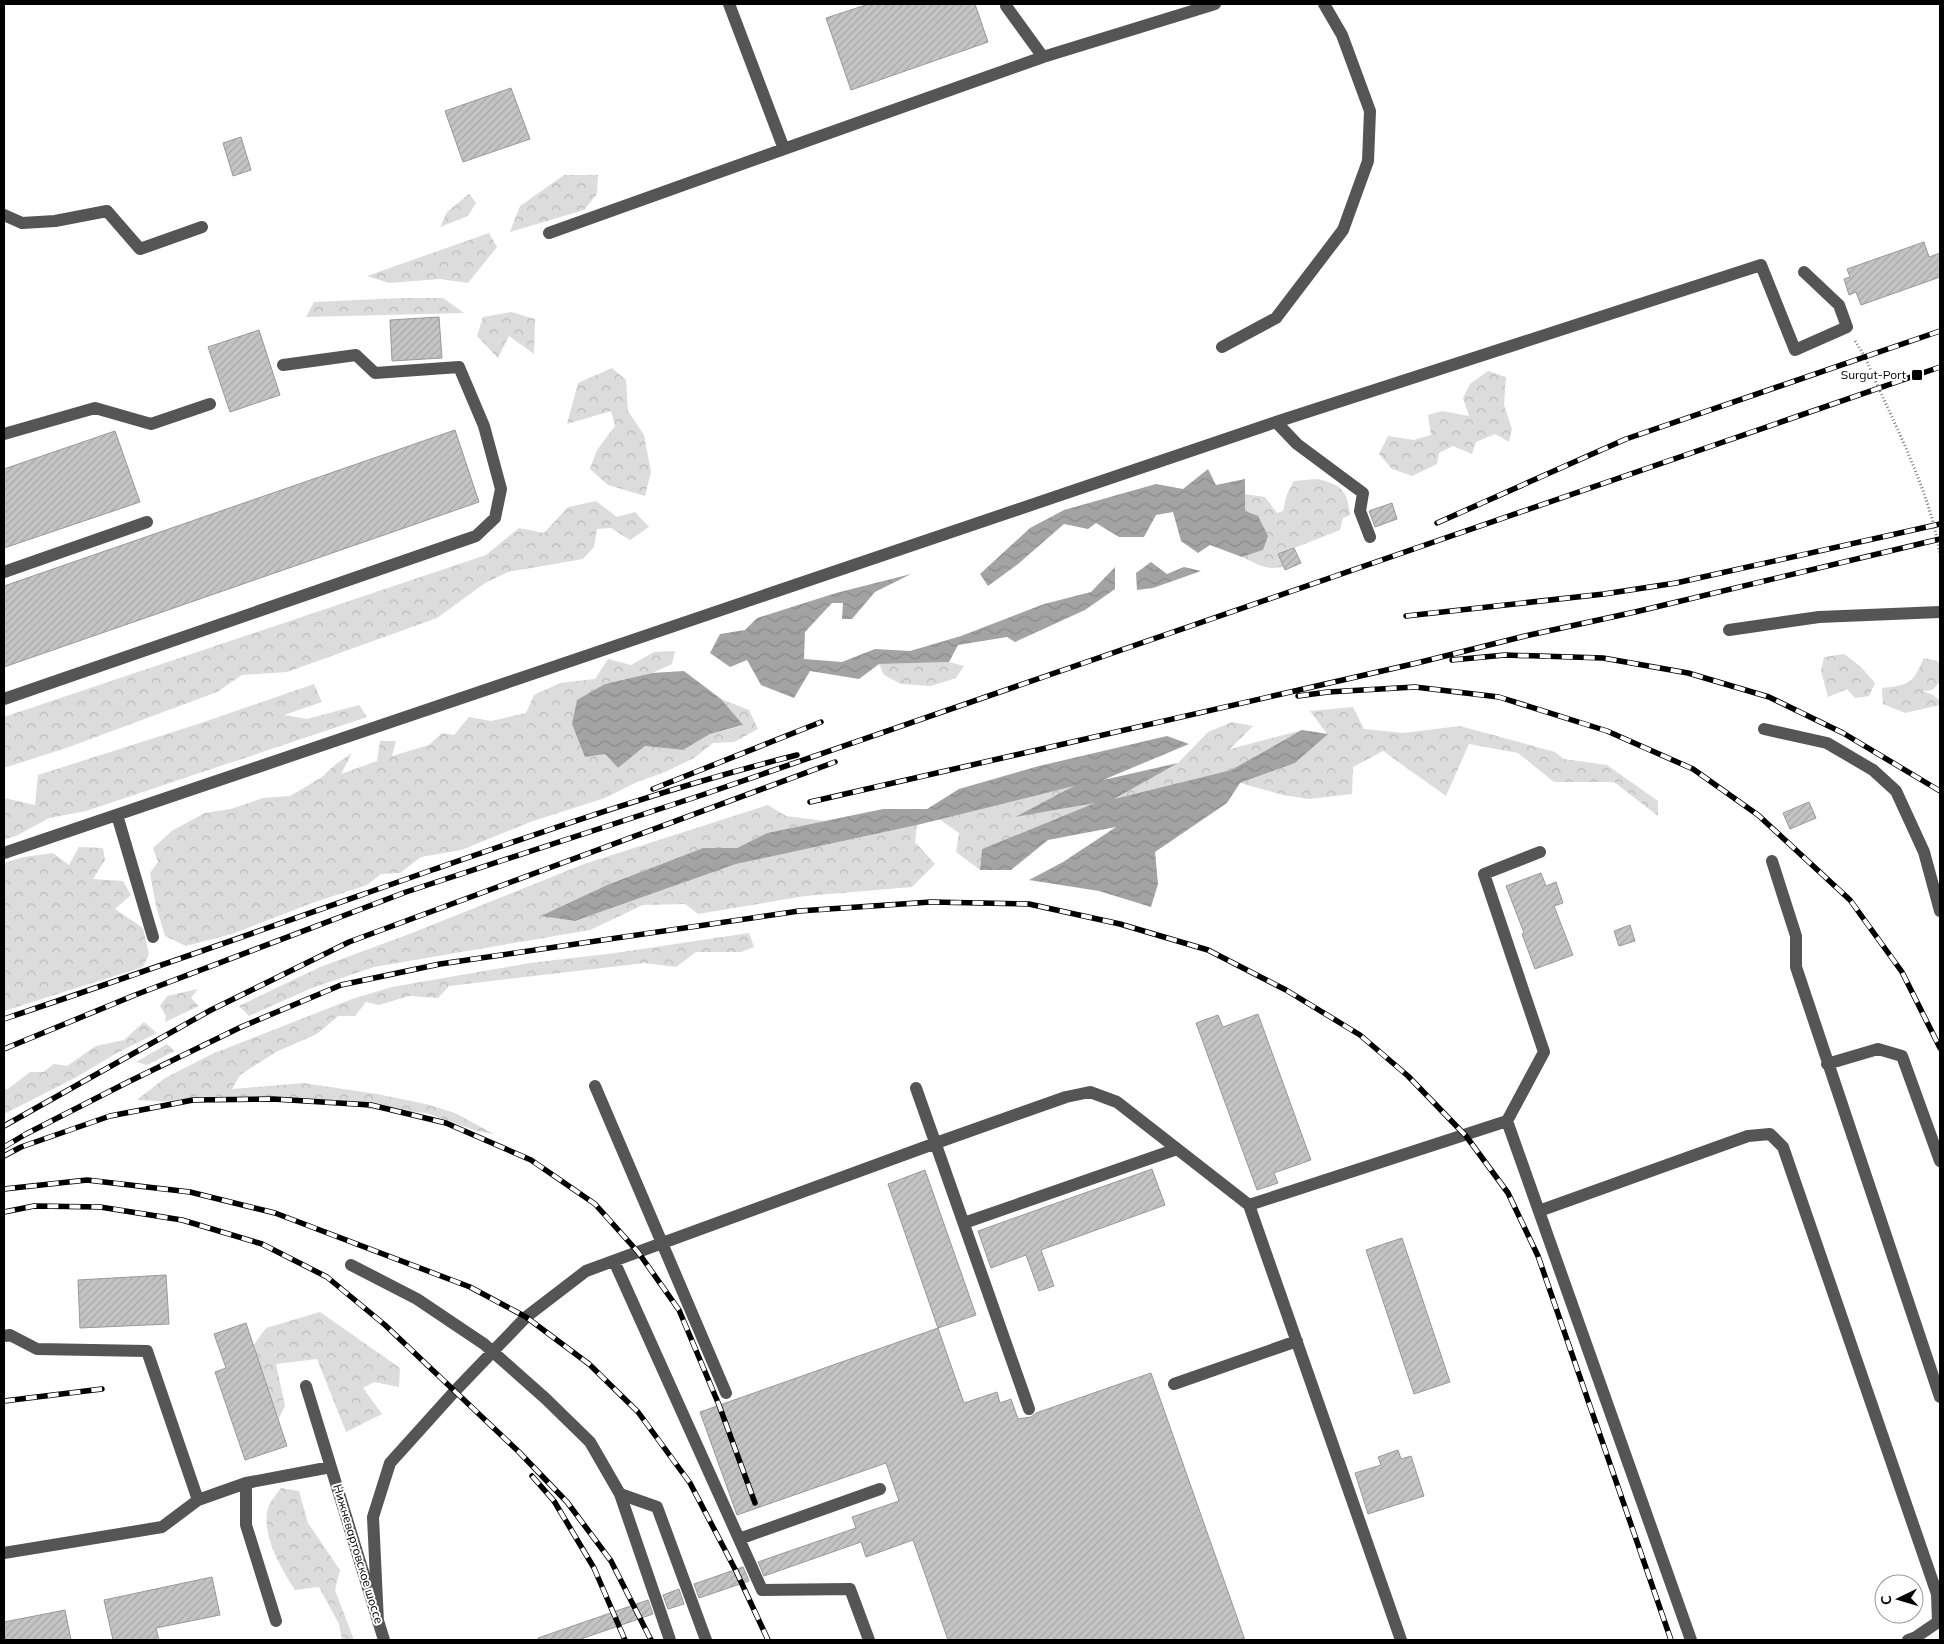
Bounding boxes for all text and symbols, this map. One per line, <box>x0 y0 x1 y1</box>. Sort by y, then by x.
place label: Surgut-Port <box>1841 367 1906 382</box>
marker: Surgut-Port <box>1910 368 1924 382</box>
street label: Нижневартовское шоссе <box>330 1482 387 1626</box>
north arrow <box>1874 1574 1924 1624</box>
text: С <box>1877 1595 1895 1606</box>

